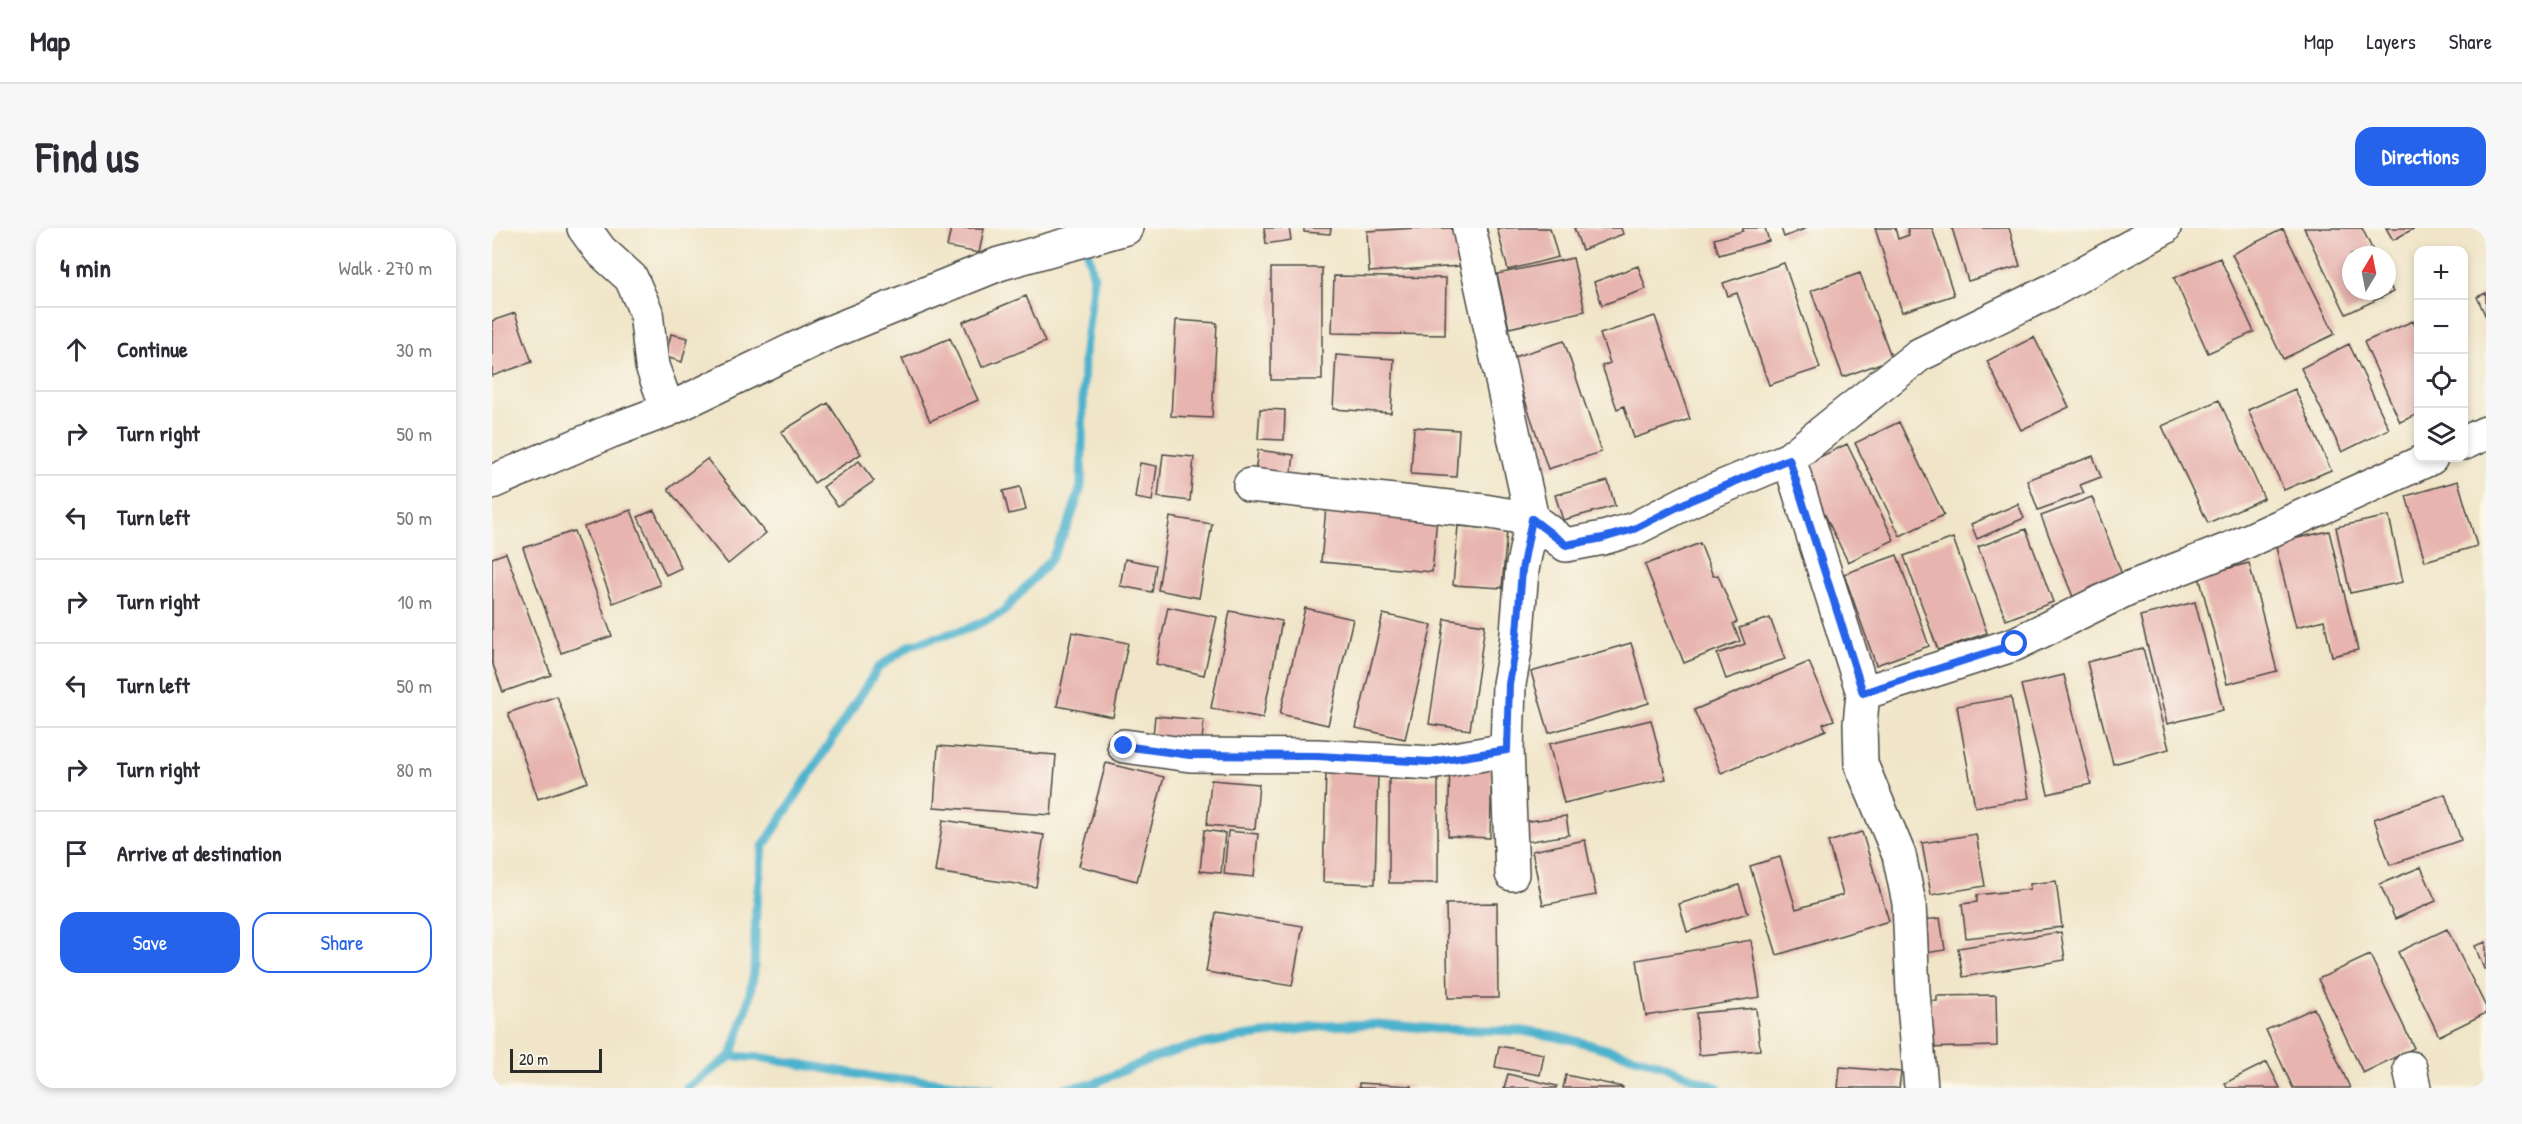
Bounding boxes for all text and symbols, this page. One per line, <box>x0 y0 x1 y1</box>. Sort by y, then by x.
text: Map <box>30 22 70 60</box>
text: Map <box>2304 27 2333 56</box>
text: Layers <box>2366 27 2416 56</box>
text: Share <box>2449 27 2492 56</box>
button: Directions <box>2355 127 2486 186</box>
text: Find us <box>36 128 139 185</box>
north arrow <box>2342 246 2396 300</box>
map controls <box>2414 246 2468 462</box>
button: + <box>2414 246 2468 300</box>
text: 4 min <box>60 250 111 285</box>
text: Walk · 270 m <box>339 254 432 281</box>
button: − <box>2414 300 2468 354</box>
icon: ahead <box>60 333 93 366</box>
text: Continue <box>117 334 188 364</box>
text: 30 m <box>396 336 432 363</box>
button: locate <box>2414 354 2468 408</box>
button: layers <box>2414 408 2468 462</box>
icon: right <box>60 417 93 450</box>
text: Turn right <box>117 418 200 448</box>
text: 50 m <box>396 420 432 447</box>
icon: left <box>60 501 93 534</box>
text: Turn left <box>117 502 190 532</box>
text: 50 m <box>396 504 432 531</box>
icon: right <box>60 585 93 618</box>
text: Turn right <box>117 586 200 616</box>
text: 10 m <box>398 588 432 615</box>
route start <box>2001 630 2027 656</box>
icon: left <box>60 669 93 702</box>
text: Turn left <box>117 670 190 700</box>
text: 50 m <box>396 672 432 699</box>
route end <box>1110 732 1136 758</box>
icon: right <box>60 753 93 786</box>
text: Turn right <box>117 754 200 784</box>
text: 80 m <box>396 756 432 783</box>
icon: arrive <box>60 837 93 870</box>
text: Arrive at destination <box>117 838 282 868</box>
button: Save <box>60 912 240 973</box>
button: Share <box>252 912 432 973</box>
scale bar <box>510 1046 602 1074</box>
text: 20 m <box>519 1048 548 1070</box>

